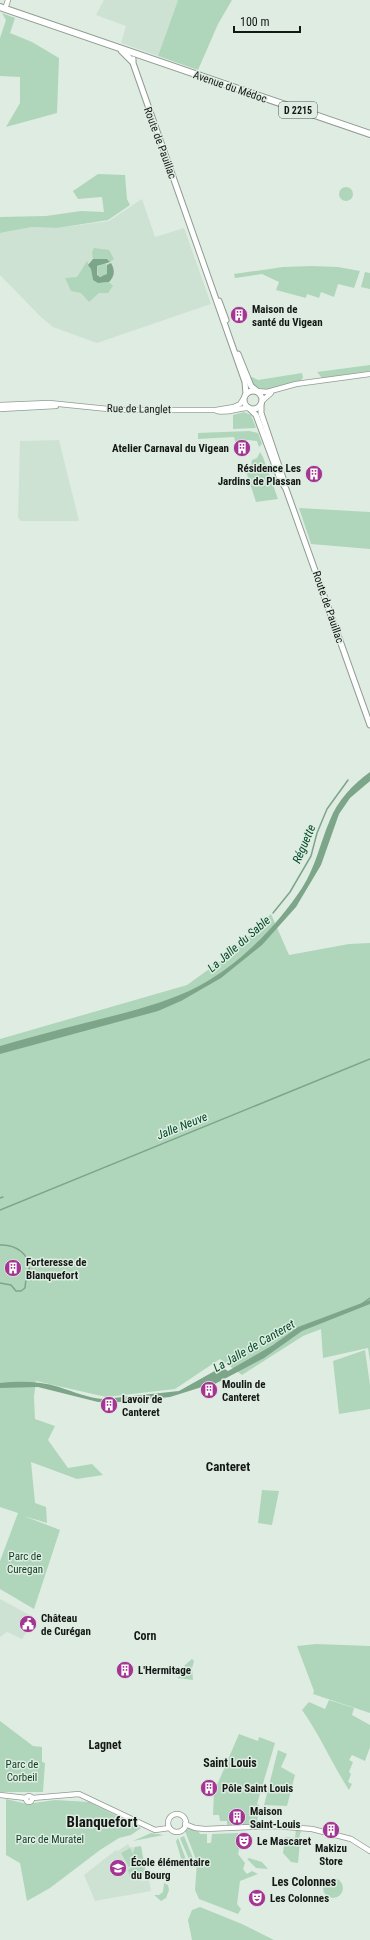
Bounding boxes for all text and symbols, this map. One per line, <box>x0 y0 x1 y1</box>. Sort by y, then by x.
scale bar <box>234 8 300 34</box>
text: 100 m <box>240 15 270 29</box>
street label: Avenue du Médoc <box>191 68 269 106</box>
road number: D 2215 <box>279 102 317 118</box>
street label: Route de Pauillac <box>141 105 179 181</box>
place label: Maison de santé du Vigean <box>252 303 323 329</box>
building icon: Maison de santé du Vigean <box>229 305 249 325</box>
street label: Rue de Langlet <box>107 402 171 416</box>
building icon: Atelier Carnaval du Vigean <box>232 438 252 458</box>
place label: Atelier Carnaval du Vigean <box>112 442 229 455</box>
place label: Résidence Les Jardins de Plassan <box>218 462 301 488</box>
building icon: Résidence Les Jardins de Plassan <box>304 464 324 484</box>
street label: Route de Pauillac <box>310 569 346 645</box>
water label: Réguette <box>290 822 319 866</box>
water label: La Jalle du Sable <box>205 913 274 975</box>
water label: Jalle Neuve <box>155 1109 210 1142</box>
place label: Forteresse de Blanquefort <box>26 1256 86 1282</box>
building icon: Forteresse de Blanquefort <box>3 1258 23 1278</box>
water label: La Jalle de Canteret <box>211 1317 298 1375</box>
place label: Moulin de Canteret <box>222 1378 265 1404</box>
building icon: Moulin de Canteret <box>199 1380 219 1400</box>
place label: Lavoir de Canteret <box>122 1393 162 1419</box>
building icon: Lavoir de Canteret <box>99 1395 119 1415</box>
district label: Canteret <box>206 1459 250 1474</box>
park label: Parc de Curegan <box>7 1550 43 1576</box>
place label: Château de Curégan <box>41 1612 91 1638</box>
public building icon: Château de Curégan <box>18 1614 38 1634</box>
district label: Corn <box>134 1629 156 1643</box>
building icon: L'Hermitage <box>115 1660 135 1680</box>
place label: L'Hermitage <box>138 1664 191 1677</box>
district label: Lagnet <box>89 1738 122 1752</box>
district label: Saint Louis <box>203 1756 257 1770</box>
park label: Parc de Corbeil <box>6 1758 38 1784</box>
building icon: Pôle Saint Louis <box>199 1778 219 1798</box>
place label: Pôle Saint Louis <box>222 1782 293 1795</box>
place label: Maison Saint-Louis <box>250 1805 301 1831</box>
building icon: Maison Saint-Louis <box>227 1807 247 1827</box>
district label: Blanquefort <box>67 1813 138 1831</box>
building icon: Makizu Store <box>321 1820 341 1840</box>
theatre icon: Le Mascaret <box>234 1831 254 1851</box>
park label: Parc de Muratel <box>16 1833 84 1846</box>
place label: Le Mascaret <box>257 1835 312 1848</box>
place label: Makizu Store <box>315 1842 347 1868</box>
place label: École élémentaire du Bourg <box>131 1856 210 1882</box>
school or university icon: École élémentaire du Bourg <box>108 1858 128 1878</box>
district label: Les Colonnes <box>272 1875 337 1889</box>
theatre icon: Les Colonnes <box>247 1888 267 1908</box>
place label: Les Colonnes <box>270 1892 329 1905</box>

